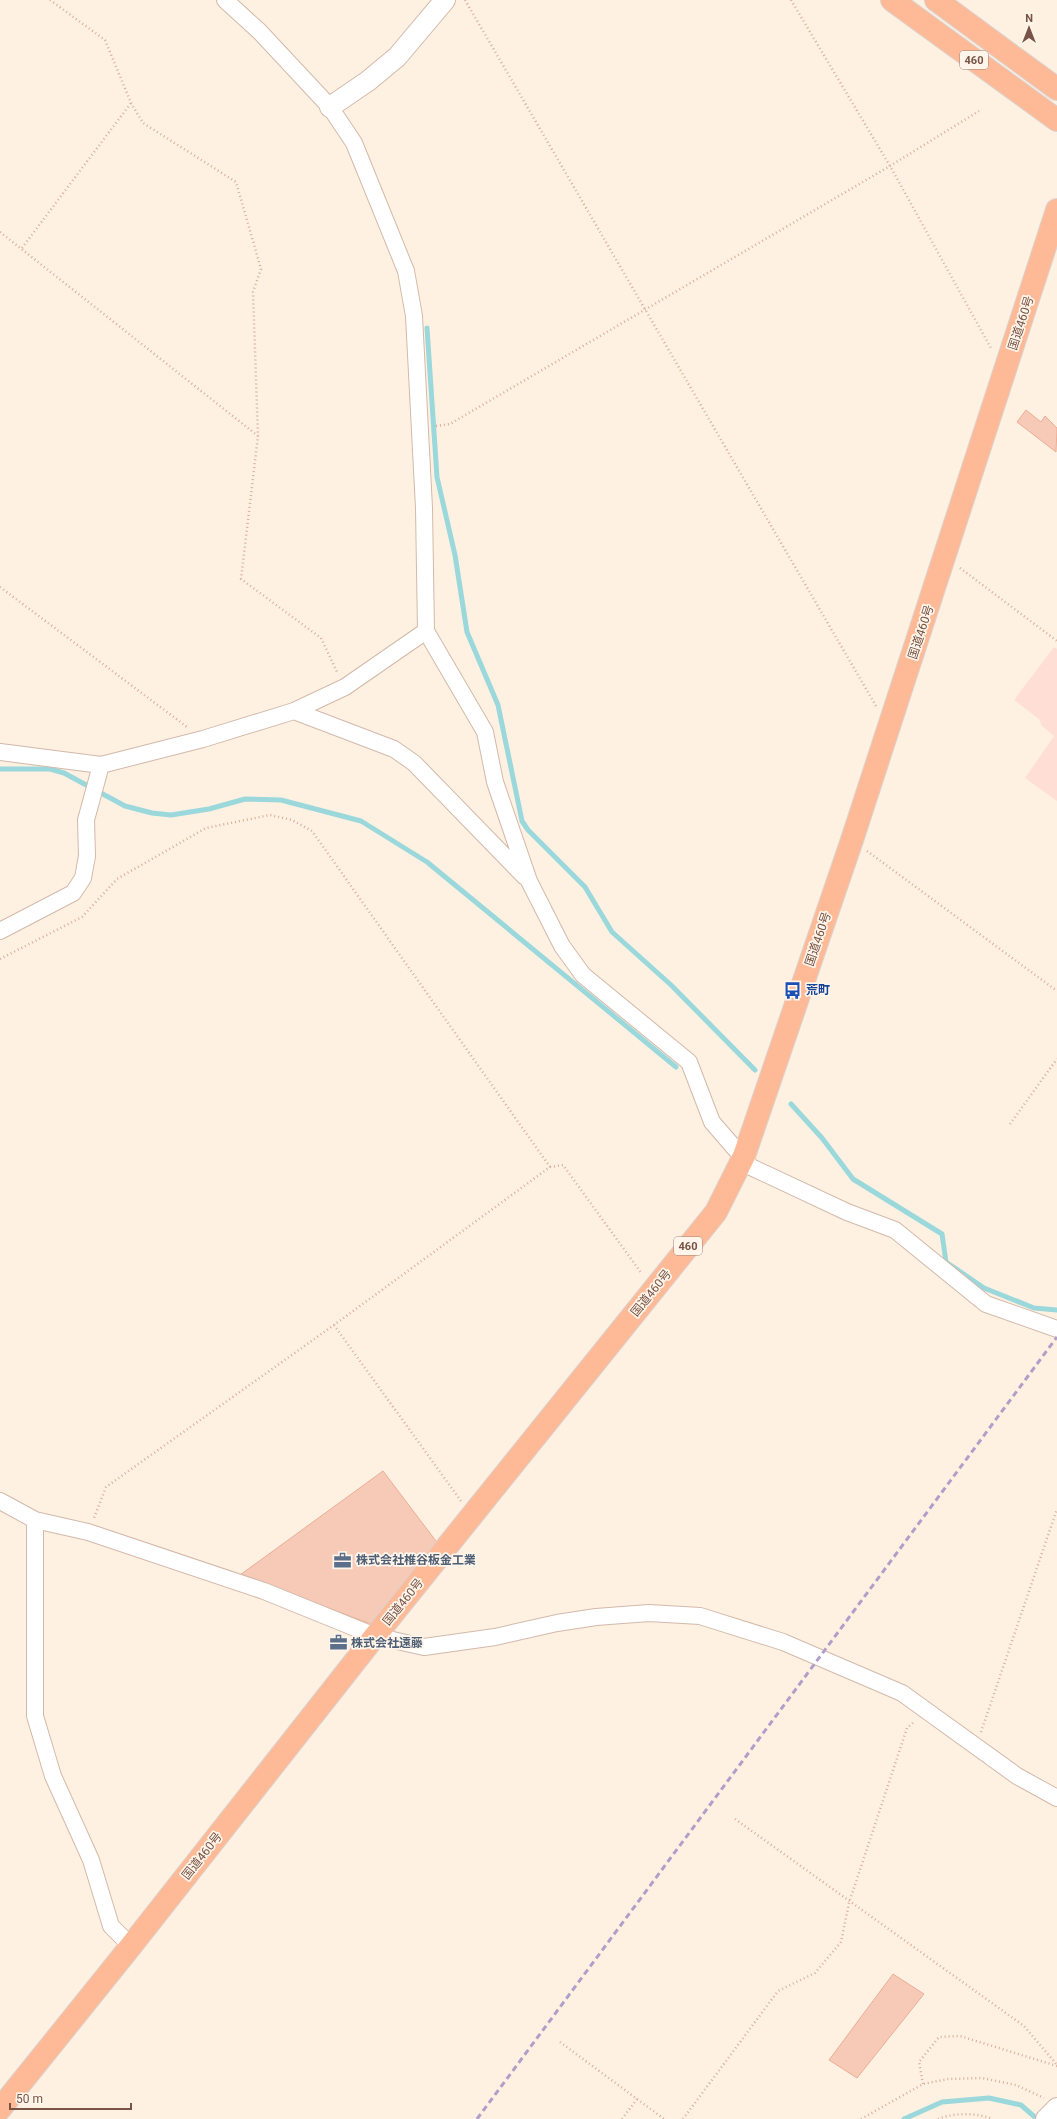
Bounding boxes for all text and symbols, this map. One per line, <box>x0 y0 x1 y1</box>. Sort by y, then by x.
north arrow <box>1009 8 1049 48</box>
text: N <box>1025 12 1033 25</box>
road number: 460 <box>960 51 988 69</box>
street label: 国道460号 <box>1006 294 1036 352</box>
street label: 国道460号 <box>906 603 936 661</box>
street label: 国道460号 <box>802 910 834 968</box>
bus stop icon: 荒町 <box>783 980 803 1000</box>
place label: 荒町 <box>806 983 830 997</box>
road number: 460 <box>674 1237 702 1255</box>
street label: 国道460号 <box>628 1267 674 1319</box>
office icon: 株式会社椎谷板金工業 <box>333 1550 353 1570</box>
place label: 株式会社椎谷板金工業 <box>356 1553 476 1567</box>
street label: 国道460号 <box>380 1576 426 1628</box>
office icon: 株式会社遠藤 <box>328 1633 348 1653</box>
place label: 株式会社遠藤 <box>351 1636 423 1650</box>
street label: 国道460号 <box>179 1830 225 1882</box>
scale bar <box>10 2085 131 2111</box>
text: 50 m <box>16 2092 43 2106</box>

